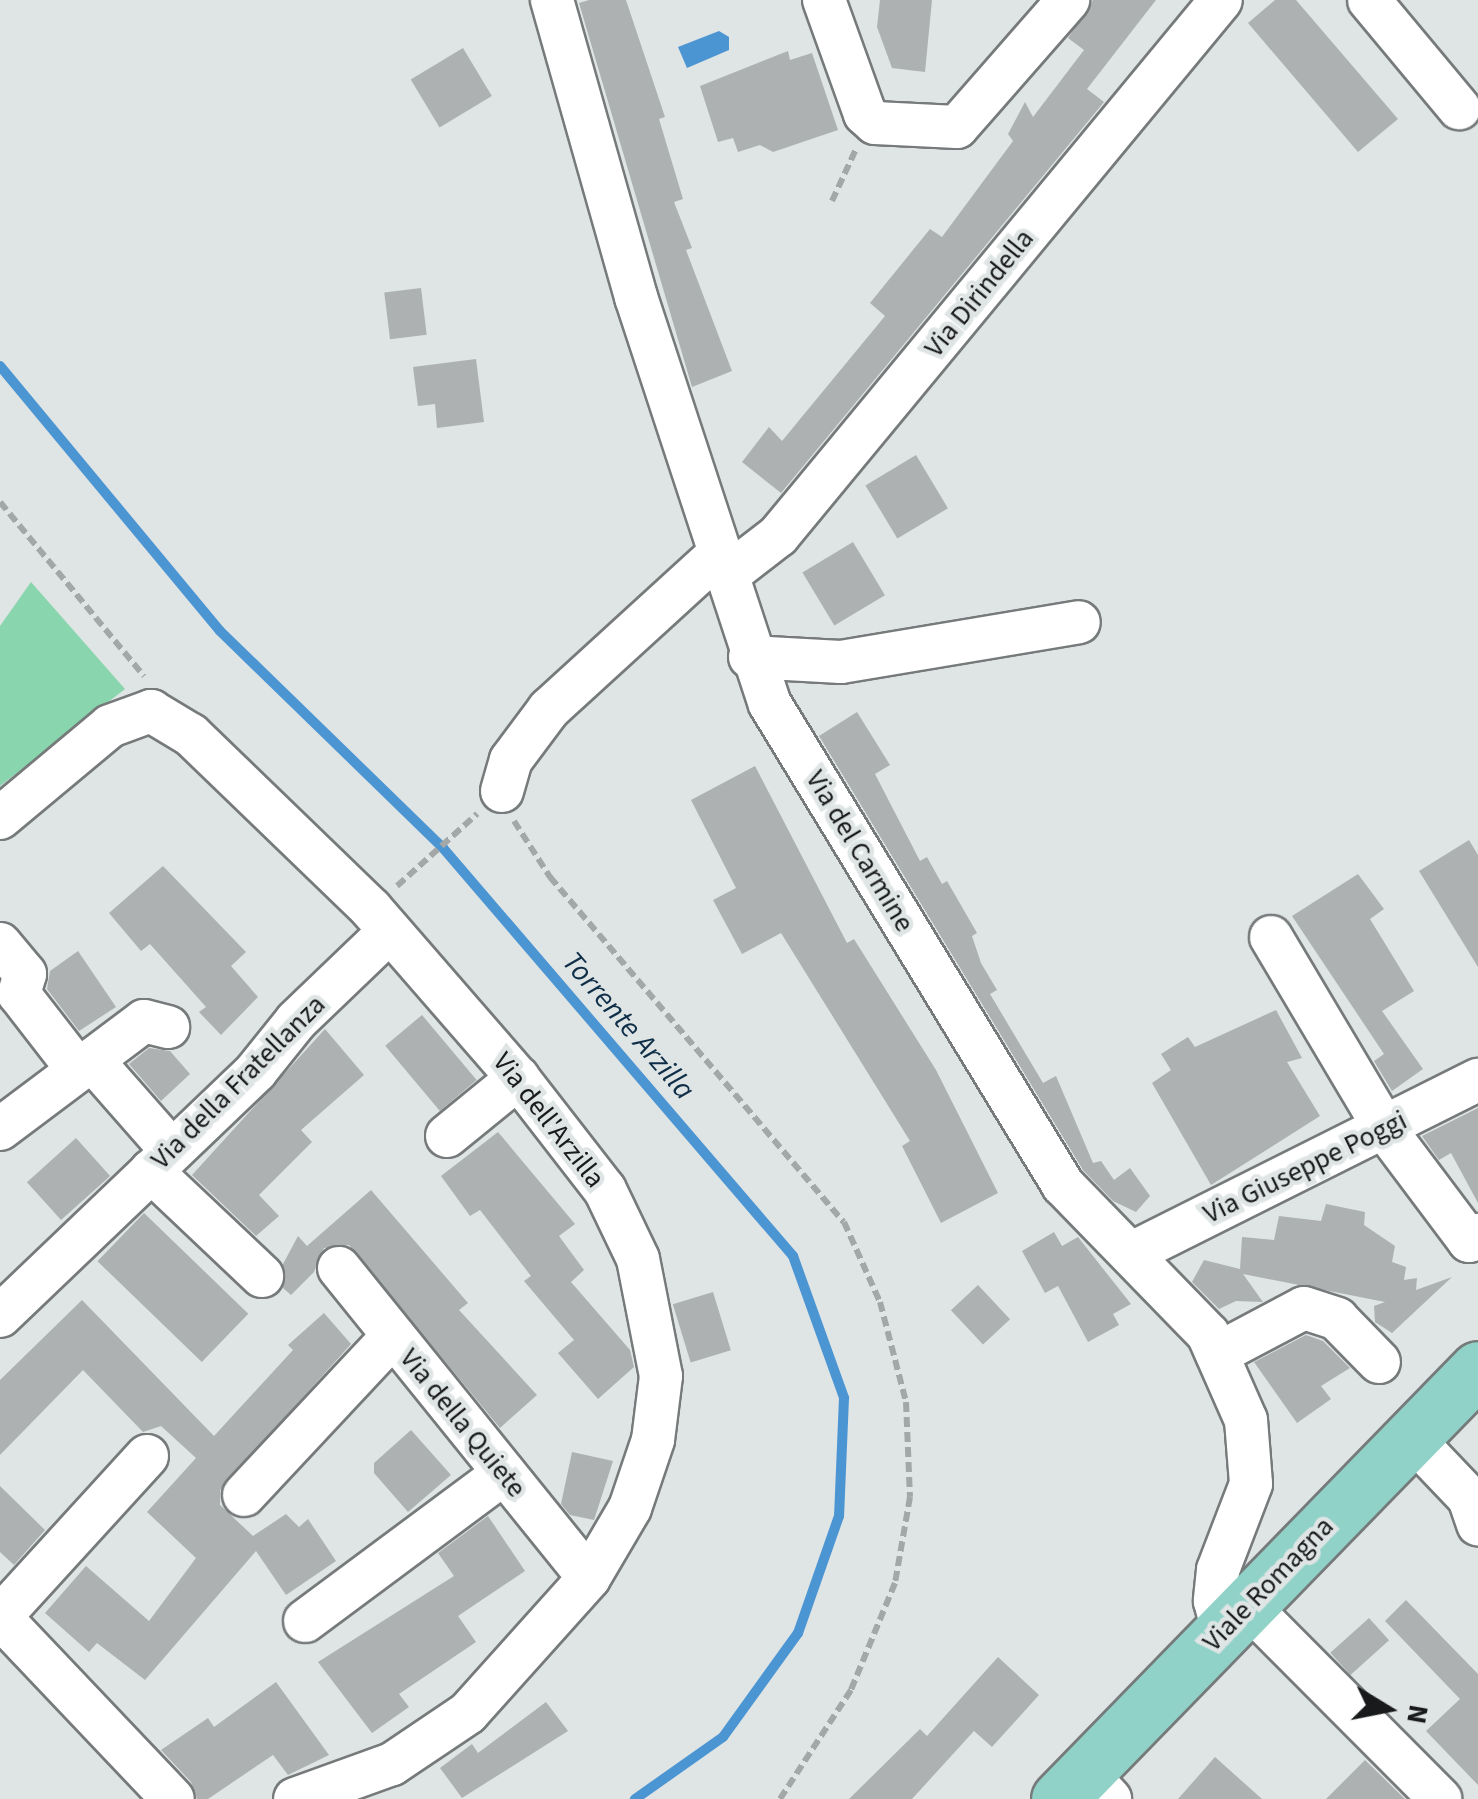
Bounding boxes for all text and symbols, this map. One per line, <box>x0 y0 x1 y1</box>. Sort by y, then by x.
street label: Via Dirindella <box>917 222 1041 364</box>
street label: Via del Carmine <box>799 764 921 938</box>
water label: Torrente Arzilla <box>554 945 702 1107</box>
street label: Via della Fratellanza <box>144 988 332 1176</box>
street label: Via dell'Arzilla <box>486 1046 612 1194</box>
street label: Via Giuseppe Poggi <box>1198 1103 1412 1231</box>
street label: Via della Quiete <box>393 1342 533 1504</box>
street label: Viale Romagna <box>1196 1510 1340 1658</box>
north arrow <box>1338 1659 1438 1759</box>
text: N <box>1396 1702 1439 1727</box>

